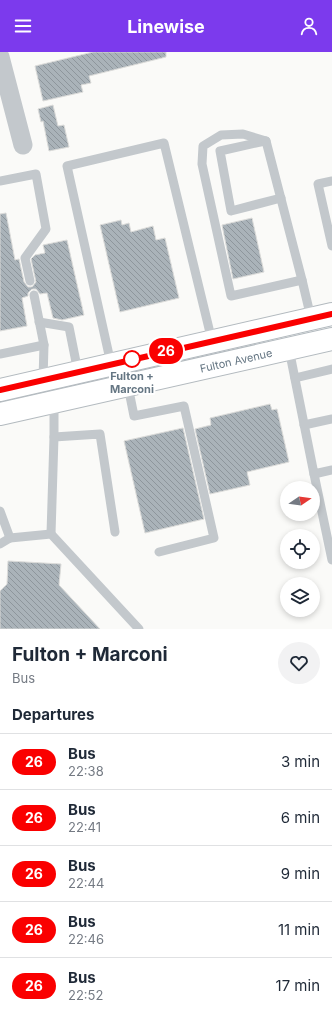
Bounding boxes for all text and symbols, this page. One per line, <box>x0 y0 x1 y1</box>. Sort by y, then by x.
icon: menu <box>12 15 34 37</box>
icon: person <box>298 15 320 37</box>
text: Linewise <box>127 16 205 37</box>
line badge: 26 <box>148 338 184 364</box>
text: 26 <box>157 342 175 359</box>
street label: Fulton Avenue <box>198 346 274 376</box>
marker: Fulton + Marconi <box>123 350 141 368</box>
place label: Fulton + Marconi <box>110 369 154 396</box>
north arrow <box>280 481 320 521</box>
map controls <box>280 481 320 617</box>
button: locate <box>280 529 320 569</box>
button: layers <box>280 577 320 617</box>
button: heart <box>278 642 320 684</box>
text: Fulton + Marconi <box>12 643 168 666</box>
text: Bus <box>12 670 35 686</box>
text: Departures <box>12 705 94 724</box>
text: Bus <box>68 744 96 763</box>
text: 3 min <box>281 752 320 771</box>
text: 26 <box>25 753 43 770</box>
text: 22:38 <box>68 763 104 779</box>
text: Bus <box>68 800 96 819</box>
text: 6 min <box>281 808 320 827</box>
text: 26 <box>25 809 43 826</box>
text: 22:41 <box>68 819 101 835</box>
text: Bus <box>68 856 96 875</box>
text: 9 min <box>281 864 320 883</box>
text: 26 <box>25 865 43 882</box>
text: 22:44 <box>68 875 104 891</box>
text: Bus <box>68 912 96 931</box>
text: 11 min <box>278 920 320 939</box>
text: 26 <box>25 921 43 938</box>
text: 22:46 <box>68 931 104 947</box>
text: Bus <box>68 968 96 987</box>
text: 17 min <box>276 976 320 995</box>
text: 26 <box>25 977 43 994</box>
text: 22:52 <box>68 987 103 1003</box>

